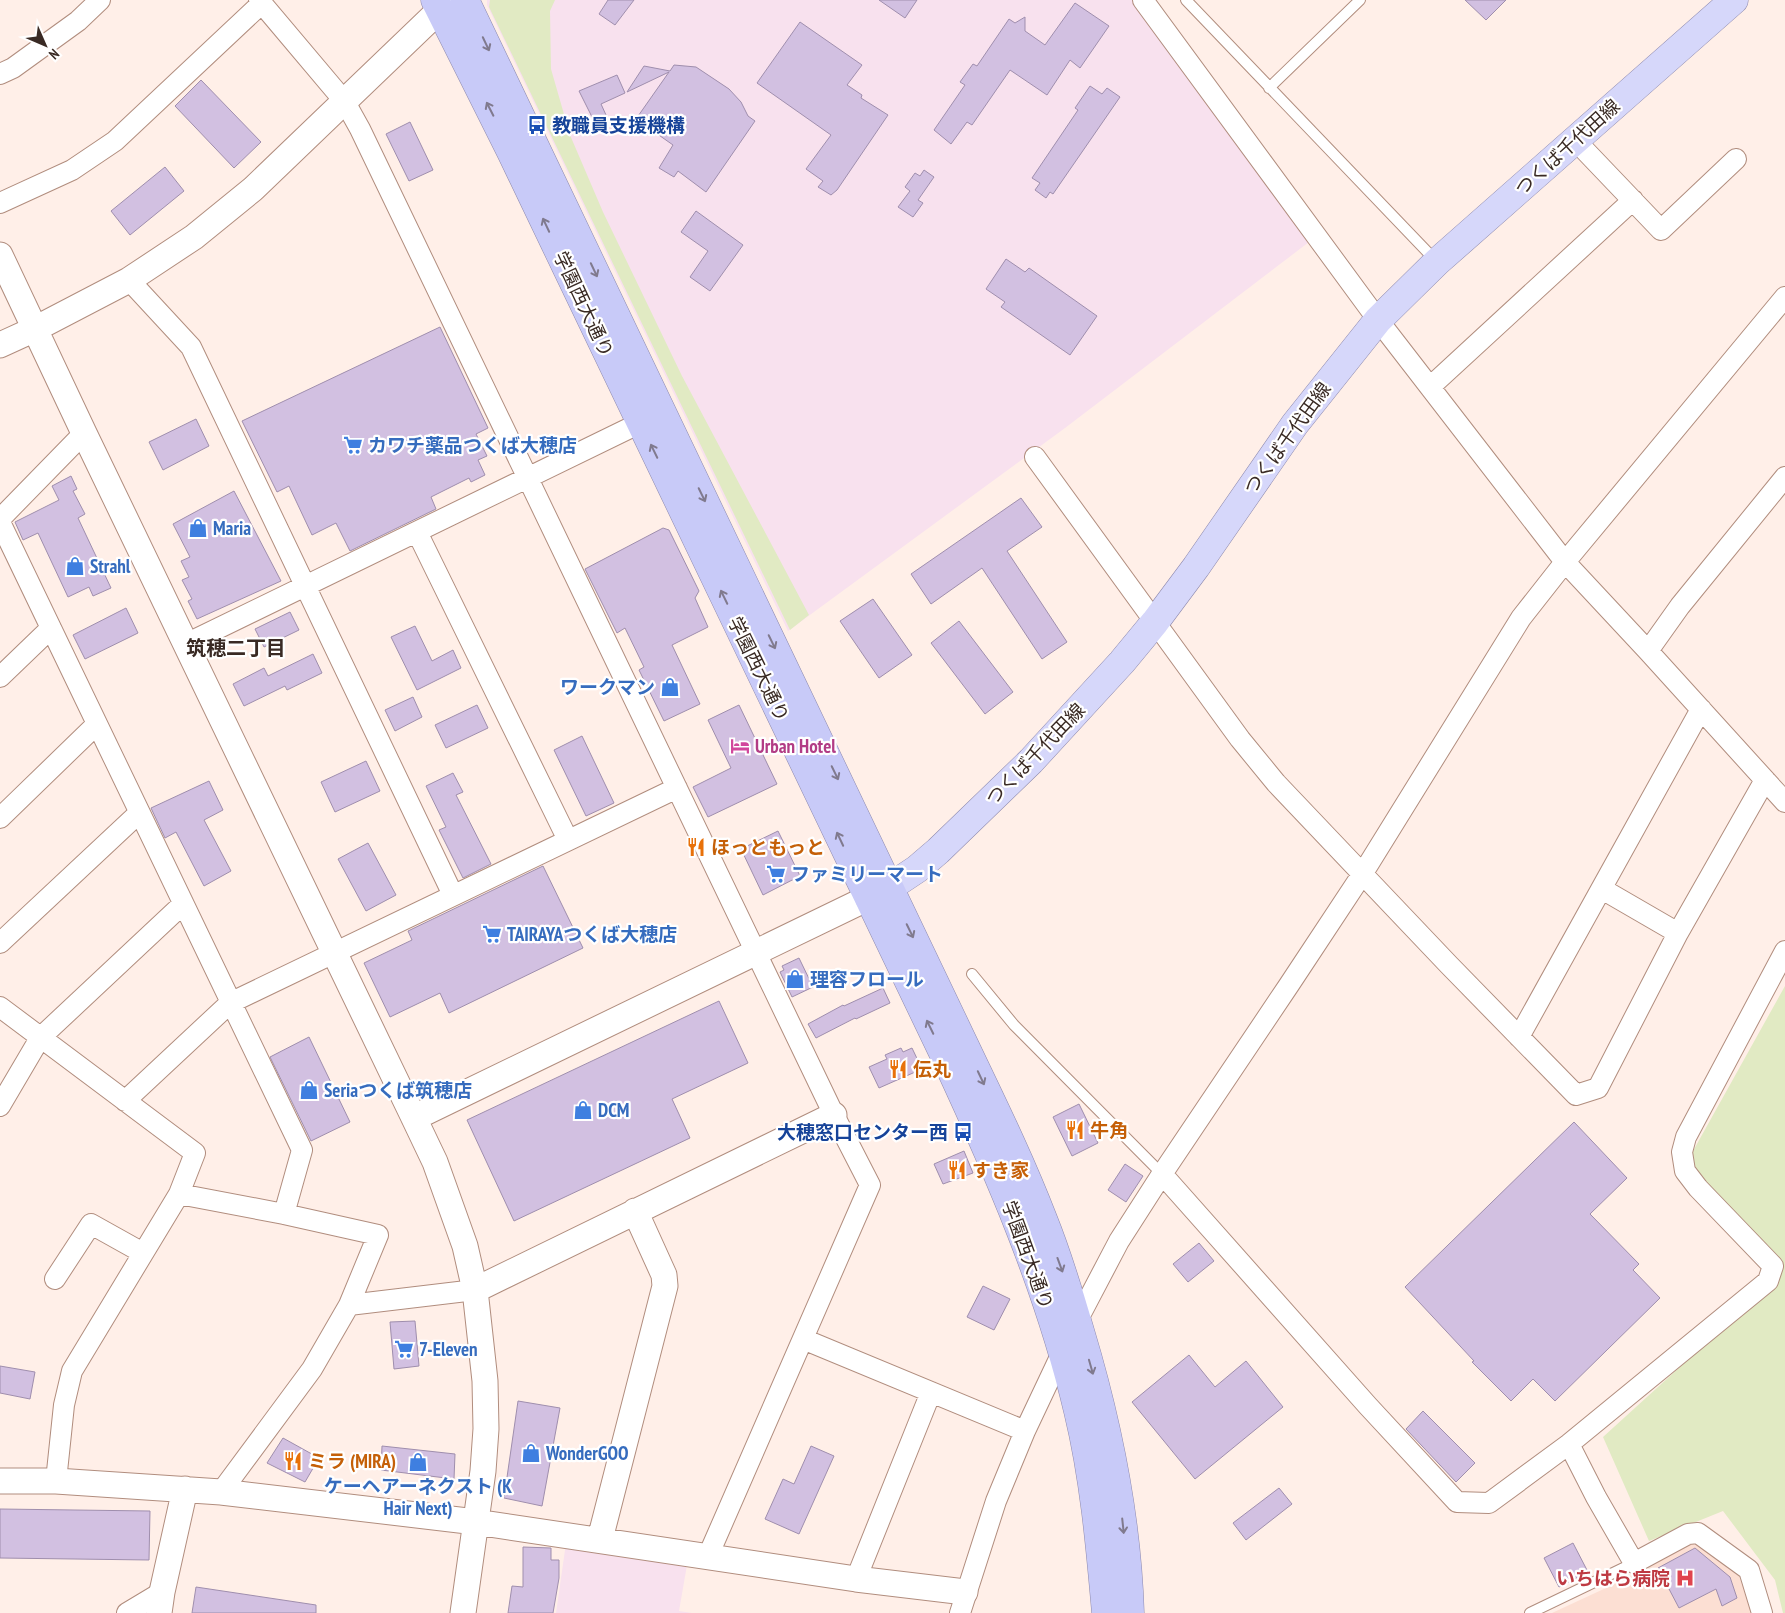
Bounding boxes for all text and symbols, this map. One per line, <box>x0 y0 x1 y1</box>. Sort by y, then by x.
north arrow <box>20 20 70 70</box>
one-way arrow <box>482 36 491 51</box>
text: N <box>45 45 63 63</box>
street label: つくば千代田線 <box>1510 94 1624 200</box>
one-way arrow <box>484 102 494 117</box>
place label: 教職員支援機構 <box>552 113 685 137</box>
bus stop icon: 教職員支援機構 <box>526 114 548 136</box>
one-way arrow <box>541 218 550 233</box>
street label: 学園西大通り <box>549 247 619 361</box>
one-way arrow <box>590 262 599 277</box>
street label: つくば千代田線 <box>1238 377 1336 499</box>
place label: カワチ薬品つくば大穂店 <box>368 433 577 457</box>
supermarket icon: カワチ薬品つくば大穂店 <box>342 434 364 456</box>
one-way arrow <box>649 444 658 459</box>
one-way arrow <box>698 487 707 502</box>
place label: Maria <box>213 516 251 540</box>
shop icon: Maria <box>187 517 209 539</box>
place label: Strahl <box>90 554 131 578</box>
shop icon: Strahl <box>64 555 86 577</box>
one-way arrow <box>719 590 729 605</box>
street label: 学園西大通り <box>723 613 795 725</box>
one-way arrow <box>767 634 777 649</box>
district label: 筑穂二丁目 <box>186 635 286 661</box>
place label: ワークマン <box>560 675 655 699</box>
shop icon: ワークマン <box>659 676 681 698</box>
street label: つくば千代田線 <box>980 698 1090 810</box>
place label: Urban Hotel <box>755 734 836 758</box>
hotel icon: Urban Hotel <box>729 735 751 757</box>
one-way arrow <box>831 765 841 780</box>
one-way arrow <box>835 831 845 846</box>
place label: ほっともっと <box>711 835 825 859</box>
restaurant icon: ほっともっと <box>685 836 707 858</box>
place label: ファミリーマート <box>791 862 943 886</box>
supermarket icon: ファミリーマート <box>765 863 787 885</box>
place label: TAIRAYAつくば大穂店 <box>507 922 677 946</box>
supermarket icon: TAIRAYAつくば大穂店 <box>481 923 503 945</box>
one-way arrow <box>905 924 915 939</box>
place label: 理容フロール <box>810 967 924 991</box>
shop icon: 理容フロール <box>784 968 806 990</box>
one-way arrow <box>925 1020 935 1035</box>
place label: 伝丸 <box>913 1057 951 1081</box>
restaurant icon: 伝丸 <box>887 1058 909 1080</box>
one-way arrow <box>976 1070 986 1085</box>
place label: Seriaつくば筑穂店 <box>324 1078 472 1102</box>
shop icon: Seriaつくば筑穂店 <box>298 1079 320 1101</box>
place label: DCM <box>598 1098 629 1122</box>
shop icon: DCM <box>572 1099 594 1121</box>
place label: 牛角 <box>1090 1118 1128 1142</box>
restaurant icon: 牛角 <box>1064 1119 1086 1141</box>
place label: 大穂窓口センター西 <box>777 1120 948 1144</box>
bus stop icon: 大穂窓口センター西 <box>952 1121 974 1143</box>
place label: すき家 <box>972 1158 1029 1182</box>
restaurant icon: すき家 <box>946 1159 968 1181</box>
street label: 学園西大通り <box>997 1197 1059 1313</box>
one-way arrow <box>1056 1257 1065 1272</box>
place label: 7-Eleven <box>419 1337 478 1361</box>
supermarket icon: 7-Eleven <box>393 1338 415 1360</box>
one-way arrow <box>1086 1359 1096 1375</box>
place label: WonderGOO <box>545 1441 628 1465</box>
shop icon: WonderGOO <box>520 1442 542 1464</box>
place label: ミラ (MIRA) <box>308 1449 396 1473</box>
restaurant icon: ミラ (MIRA) <box>282 1450 304 1472</box>
shop icon: ケーヘアーネクスト (K Hair Next) <box>407 1451 429 1473</box>
place label: ケーヘアーネクスト (K Hair Next) <box>324 1474 512 1520</box>
one-way arrow <box>1118 1518 1128 1534</box>
place label: いちはら病院 <box>1556 1566 1670 1590</box>
hospital icon: いちはら病院 <box>1674 1567 1696 1589</box>

